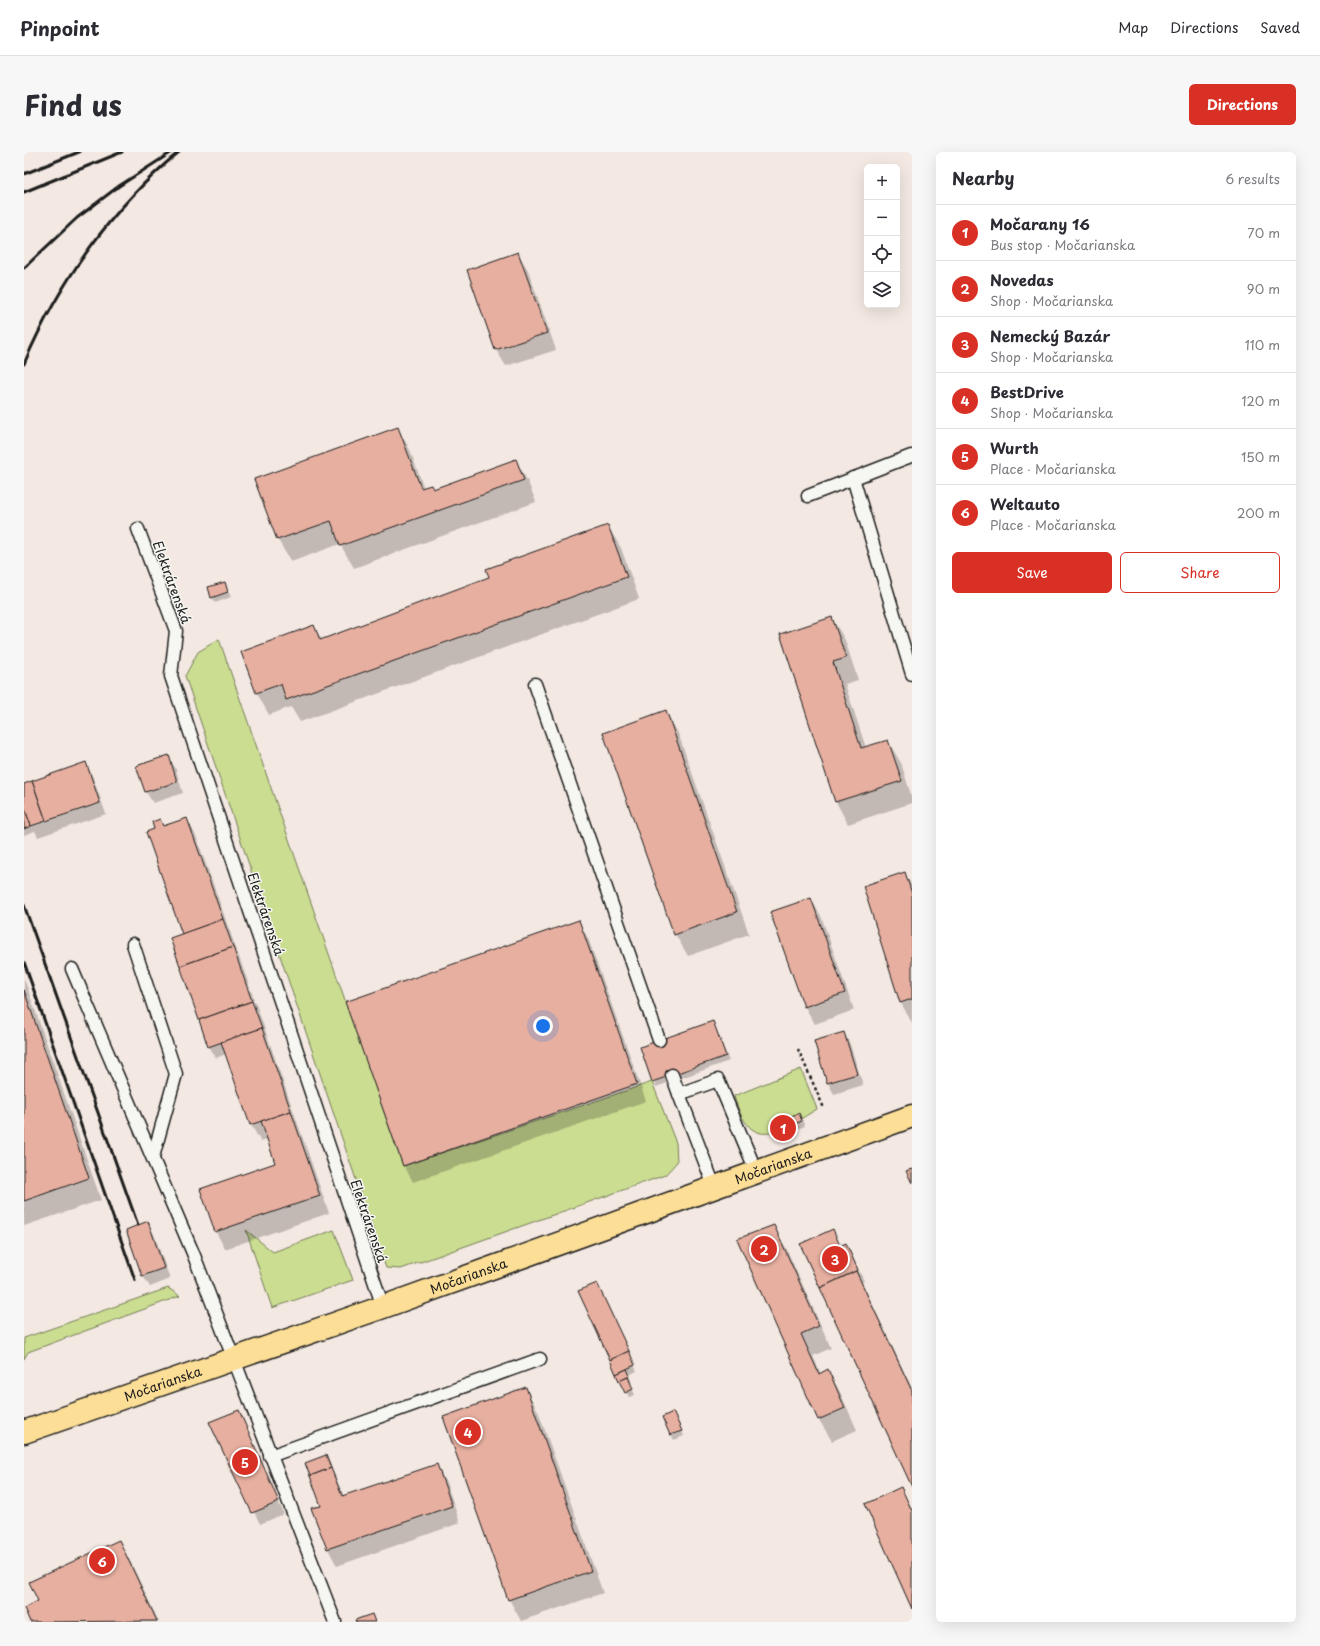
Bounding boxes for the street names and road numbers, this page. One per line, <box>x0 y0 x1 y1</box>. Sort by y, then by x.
street label: Elektrárenská <box>149 538 197 627</box>
street label: Elektrárenská <box>243 870 290 959</box>
street label: Močarianska <box>732 1143 815 1188</box>
street label: Elektrárenská <box>346 1177 393 1266</box>
street label: Močarianska <box>427 1253 510 1298</box>
street label: Močarianska <box>121 1361 205 1405</box>

